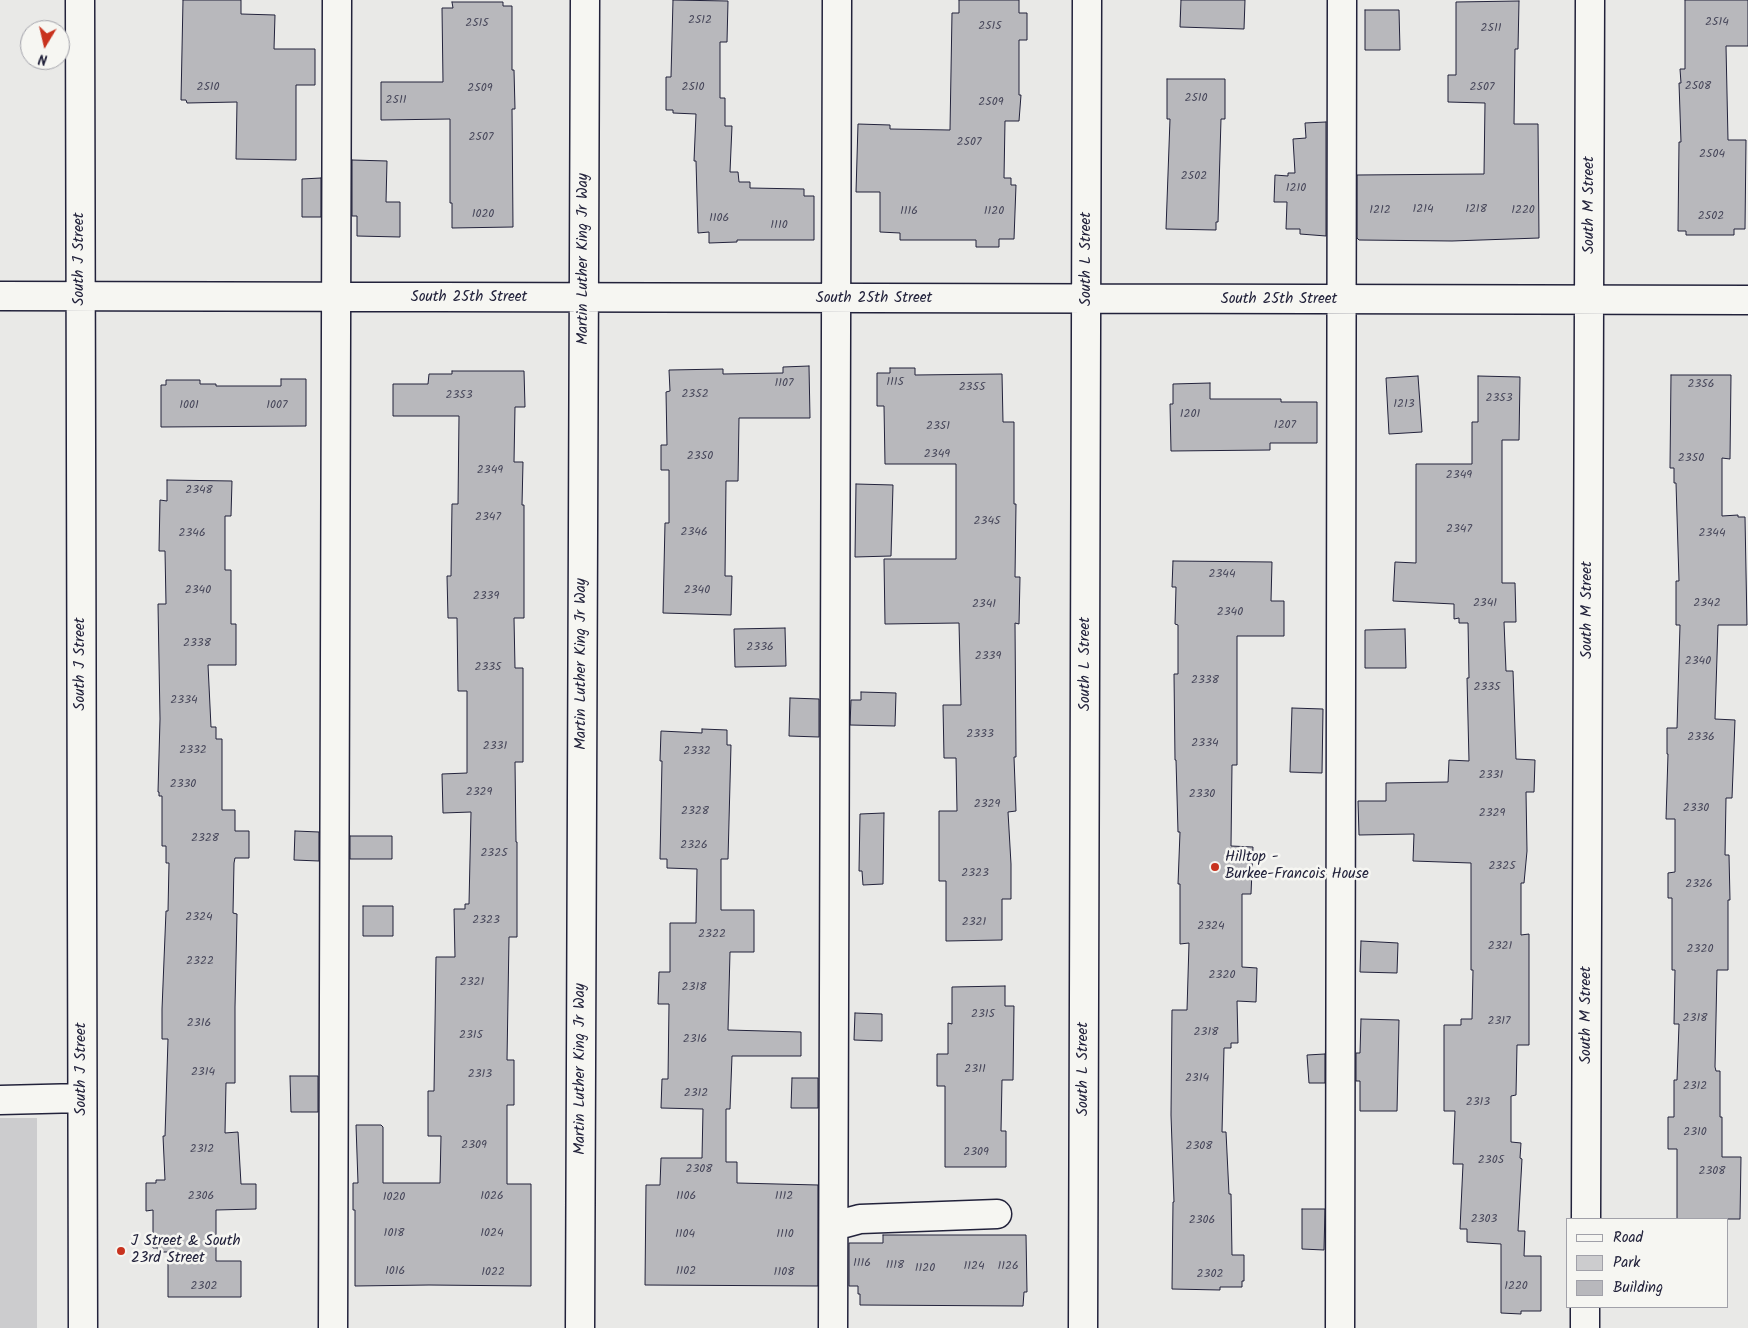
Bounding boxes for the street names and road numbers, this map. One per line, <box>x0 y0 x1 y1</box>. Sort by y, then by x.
street label: South M Street <box>1581 156 1599 254</box>
street label: Martin Luther King Jr Way <box>575 173 593 345</box>
street label: South L Street <box>1078 212 1096 306</box>
street label: South J Street <box>71 213 89 305</box>
street label: South 25th Street <box>411 289 527 307</box>
street label: South 25th Street <box>816 290 932 308</box>
street label: South 25th Street <box>1221 291 1337 309</box>
street label: South M Street <box>1579 561 1597 659</box>
street label: Martin Luther King Jr Way <box>573 578 591 750</box>
street label: South L Street <box>1077 617 1095 711</box>
street label: South J Street <box>72 618 90 710</box>
street label: South M Street <box>1578 966 1596 1064</box>
street label: Martin Luther King Jr Way <box>572 983 590 1155</box>
street label: South L Street <box>1075 1022 1093 1116</box>
street label: South J Street <box>73 1023 91 1115</box>

